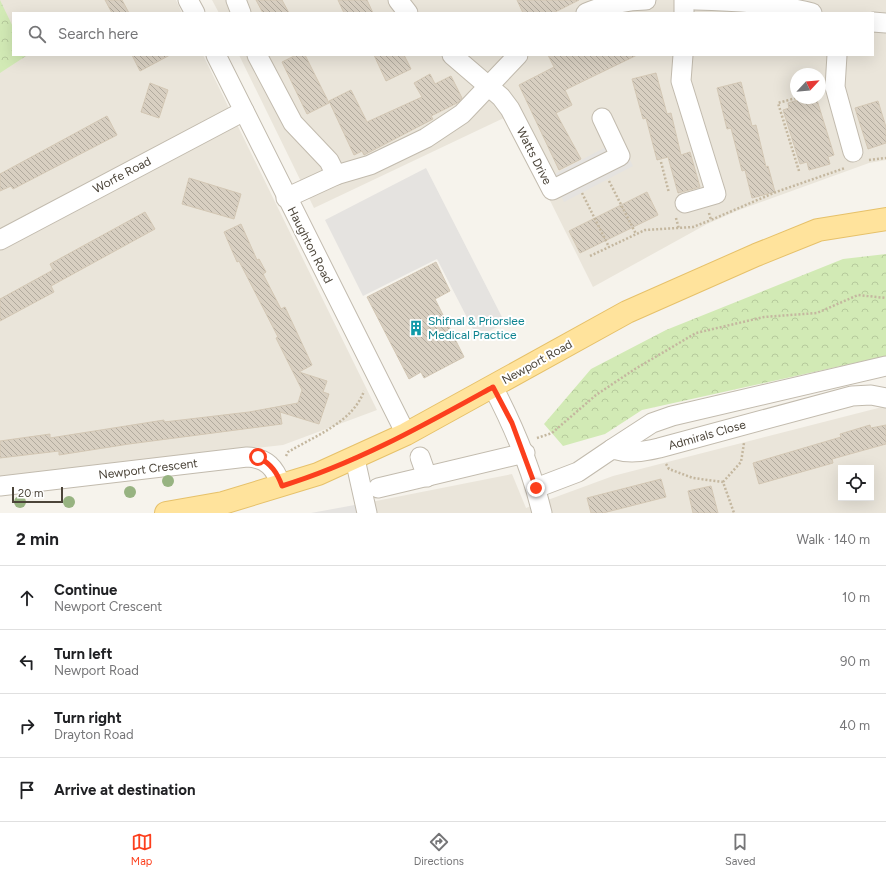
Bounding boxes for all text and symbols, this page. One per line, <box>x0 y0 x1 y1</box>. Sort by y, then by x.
search box <box>12 12 874 56</box>
icon: search <box>26 23 48 45</box>
text: Search here <box>58 25 138 43</box>
north arrow <box>790 68 826 104</box>
street label: Watts Drive <box>514 125 555 187</box>
street label: Worfe Road <box>91 154 153 196</box>
street label: Haughton Road <box>285 204 335 286</box>
place label: Shifnal & Priorslee Medical Practice <box>428 314 525 342</box>
building icon: Shifnal & Priorslee Medical Practice <box>407 319 425 337</box>
street label: Newport Road <box>499 337 575 387</box>
street label: Admirals Close <box>667 417 748 453</box>
route start <box>249 448 267 466</box>
street label: Newport Crescent <box>98 456 199 482</box>
map controls <box>838 465 874 501</box>
button: locate <box>838 465 874 501</box>
route end <box>527 479 545 497</box>
scale bar <box>12 485 63 504</box>
text: 20 m <box>18 487 43 500</box>
text: 2 min <box>16 529 59 549</box>
text: Walk · 140 m <box>796 532 870 547</box>
text: Continue <box>54 581 117 599</box>
icon: ahead <box>16 587 38 609</box>
text: 10 m <box>842 590 870 605</box>
text: Newport Crescent <box>54 599 162 614</box>
text: Turn left <box>54 645 112 663</box>
icon: left <box>16 651 38 673</box>
text: 90 m <box>840 654 870 669</box>
text: Newport Road <box>54 663 139 678</box>
text: Turn right <box>54 709 122 727</box>
icon: right <box>16 715 38 737</box>
text: 40 m <box>839 718 870 733</box>
text: Drayton Road <box>54 727 134 742</box>
icon: arrive <box>16 779 38 801</box>
text: Arrive at destination <box>54 781 195 799</box>
tab: Map <box>131 831 153 868</box>
tab: Directions <box>414 831 464 868</box>
tab: Saved <box>725 831 755 868</box>

